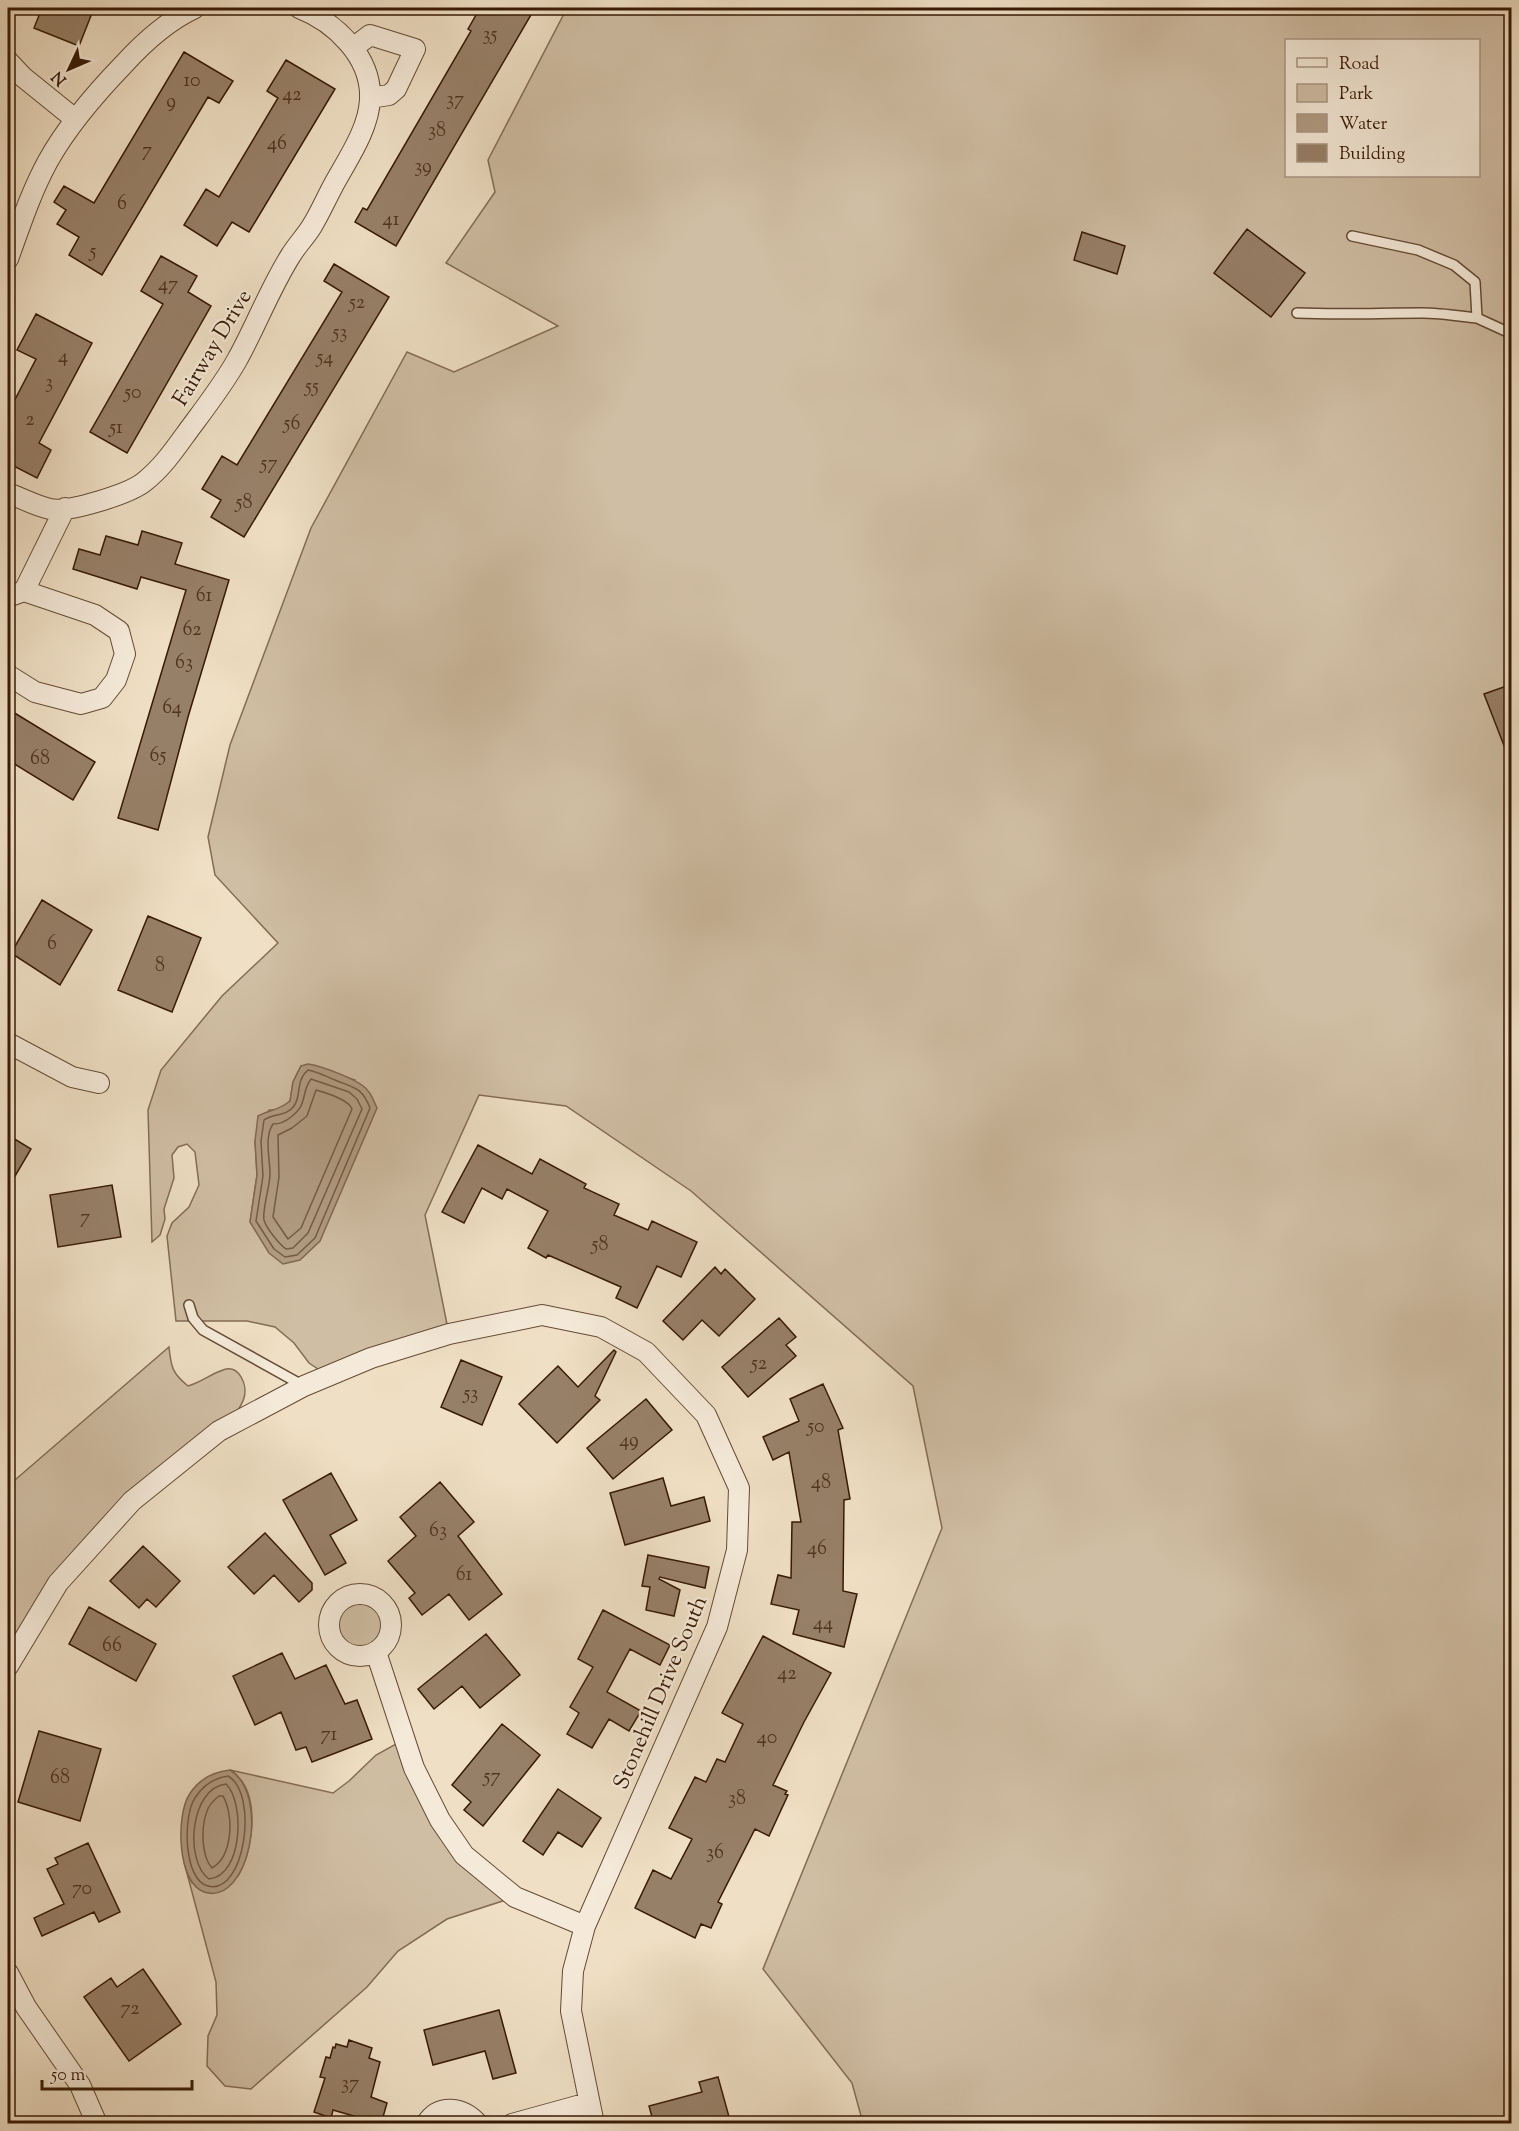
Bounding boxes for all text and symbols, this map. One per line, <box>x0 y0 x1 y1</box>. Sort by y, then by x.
house number: 35 <box>483 21 498 50</box>
north arrow <box>39 39 99 99</box>
legend <box>1285 39 1480 177</box>
text: Road <box>1339 52 1379 78</box>
text: N <box>47 65 73 90</box>
house number: 10 <box>183 67 201 96</box>
house number: 42 <box>282 81 302 110</box>
text: Park <box>1339 82 1374 108</box>
house number: 37 <box>446 86 464 115</box>
house number: 9 <box>166 88 176 117</box>
text: Water <box>1339 112 1388 138</box>
house number: 38 <box>428 117 446 146</box>
house number: 46 <box>267 130 287 159</box>
house number: 7 <box>142 137 152 166</box>
text: Building <box>1339 142 1405 168</box>
house number: 39 <box>414 153 432 182</box>
house number: 6 <box>117 190 127 219</box>
house number: 41 <box>383 206 400 235</box>
house number: 5 <box>89 238 97 267</box>
house number: 47 <box>158 271 178 300</box>
street label: Fairway Drive <box>166 284 261 413</box>
house number: 52 <box>348 289 365 318</box>
house number: 53 <box>332 319 347 348</box>
house number: 4 <box>58 343 68 372</box>
house number: 54 <box>316 344 333 373</box>
house number: 3 <box>45 369 53 398</box>
house number: 55 <box>304 373 319 402</box>
house number: 50 <box>123 379 142 408</box>
house number: 2 <box>25 406 35 435</box>
house number: 56 <box>283 410 300 439</box>
house number: 51 <box>108 414 123 443</box>
house number: 57 <box>260 450 277 479</box>
house number: 58 <box>235 489 252 518</box>
house number: 61 <box>196 582 212 611</box>
house number: 62 <box>182 616 202 645</box>
house number: 63 <box>175 649 193 678</box>
house number: 64 <box>162 694 182 723</box>
house number: 65 <box>150 742 167 771</box>
house number: 68 <box>30 745 50 774</box>
house number: 6 <box>47 930 57 959</box>
house number: 8 <box>155 952 165 981</box>
house number: 7 <box>80 1204 90 1233</box>
house number: 58 <box>591 1231 608 1260</box>
house number: 52 <box>750 1350 767 1379</box>
house number: 53 <box>463 1380 478 1409</box>
house number: 50 <box>806 1413 825 1442</box>
house number: 49 <box>619 1427 639 1456</box>
house number: 48 <box>811 1469 831 1498</box>
house number: 63 <box>429 1517 447 1546</box>
house number: 46 <box>807 1535 827 1564</box>
house number: 61 <box>456 1561 472 1590</box>
street label: Stonehill Drive South <box>606 1591 717 1795</box>
house number: 44 <box>813 1610 833 1639</box>
house number: 66 <box>102 1632 122 1661</box>
house number: 42 <box>777 1660 797 1689</box>
house number: 71 <box>321 1721 338 1750</box>
house number: 40 <box>757 1724 777 1753</box>
house number: 57 <box>483 1763 500 1792</box>
house number: 68 <box>50 1764 70 1793</box>
house number: 38 <box>728 1785 746 1814</box>
house number: 36 <box>706 1839 724 1868</box>
house number: 70 <box>72 1875 92 1904</box>
house number: 72 <box>120 1995 140 2024</box>
scale bar <box>42 2053 192 2091</box>
text: 50 m <box>50 2063 86 2089</box>
house number: 37 <box>341 2070 359 2099</box>

